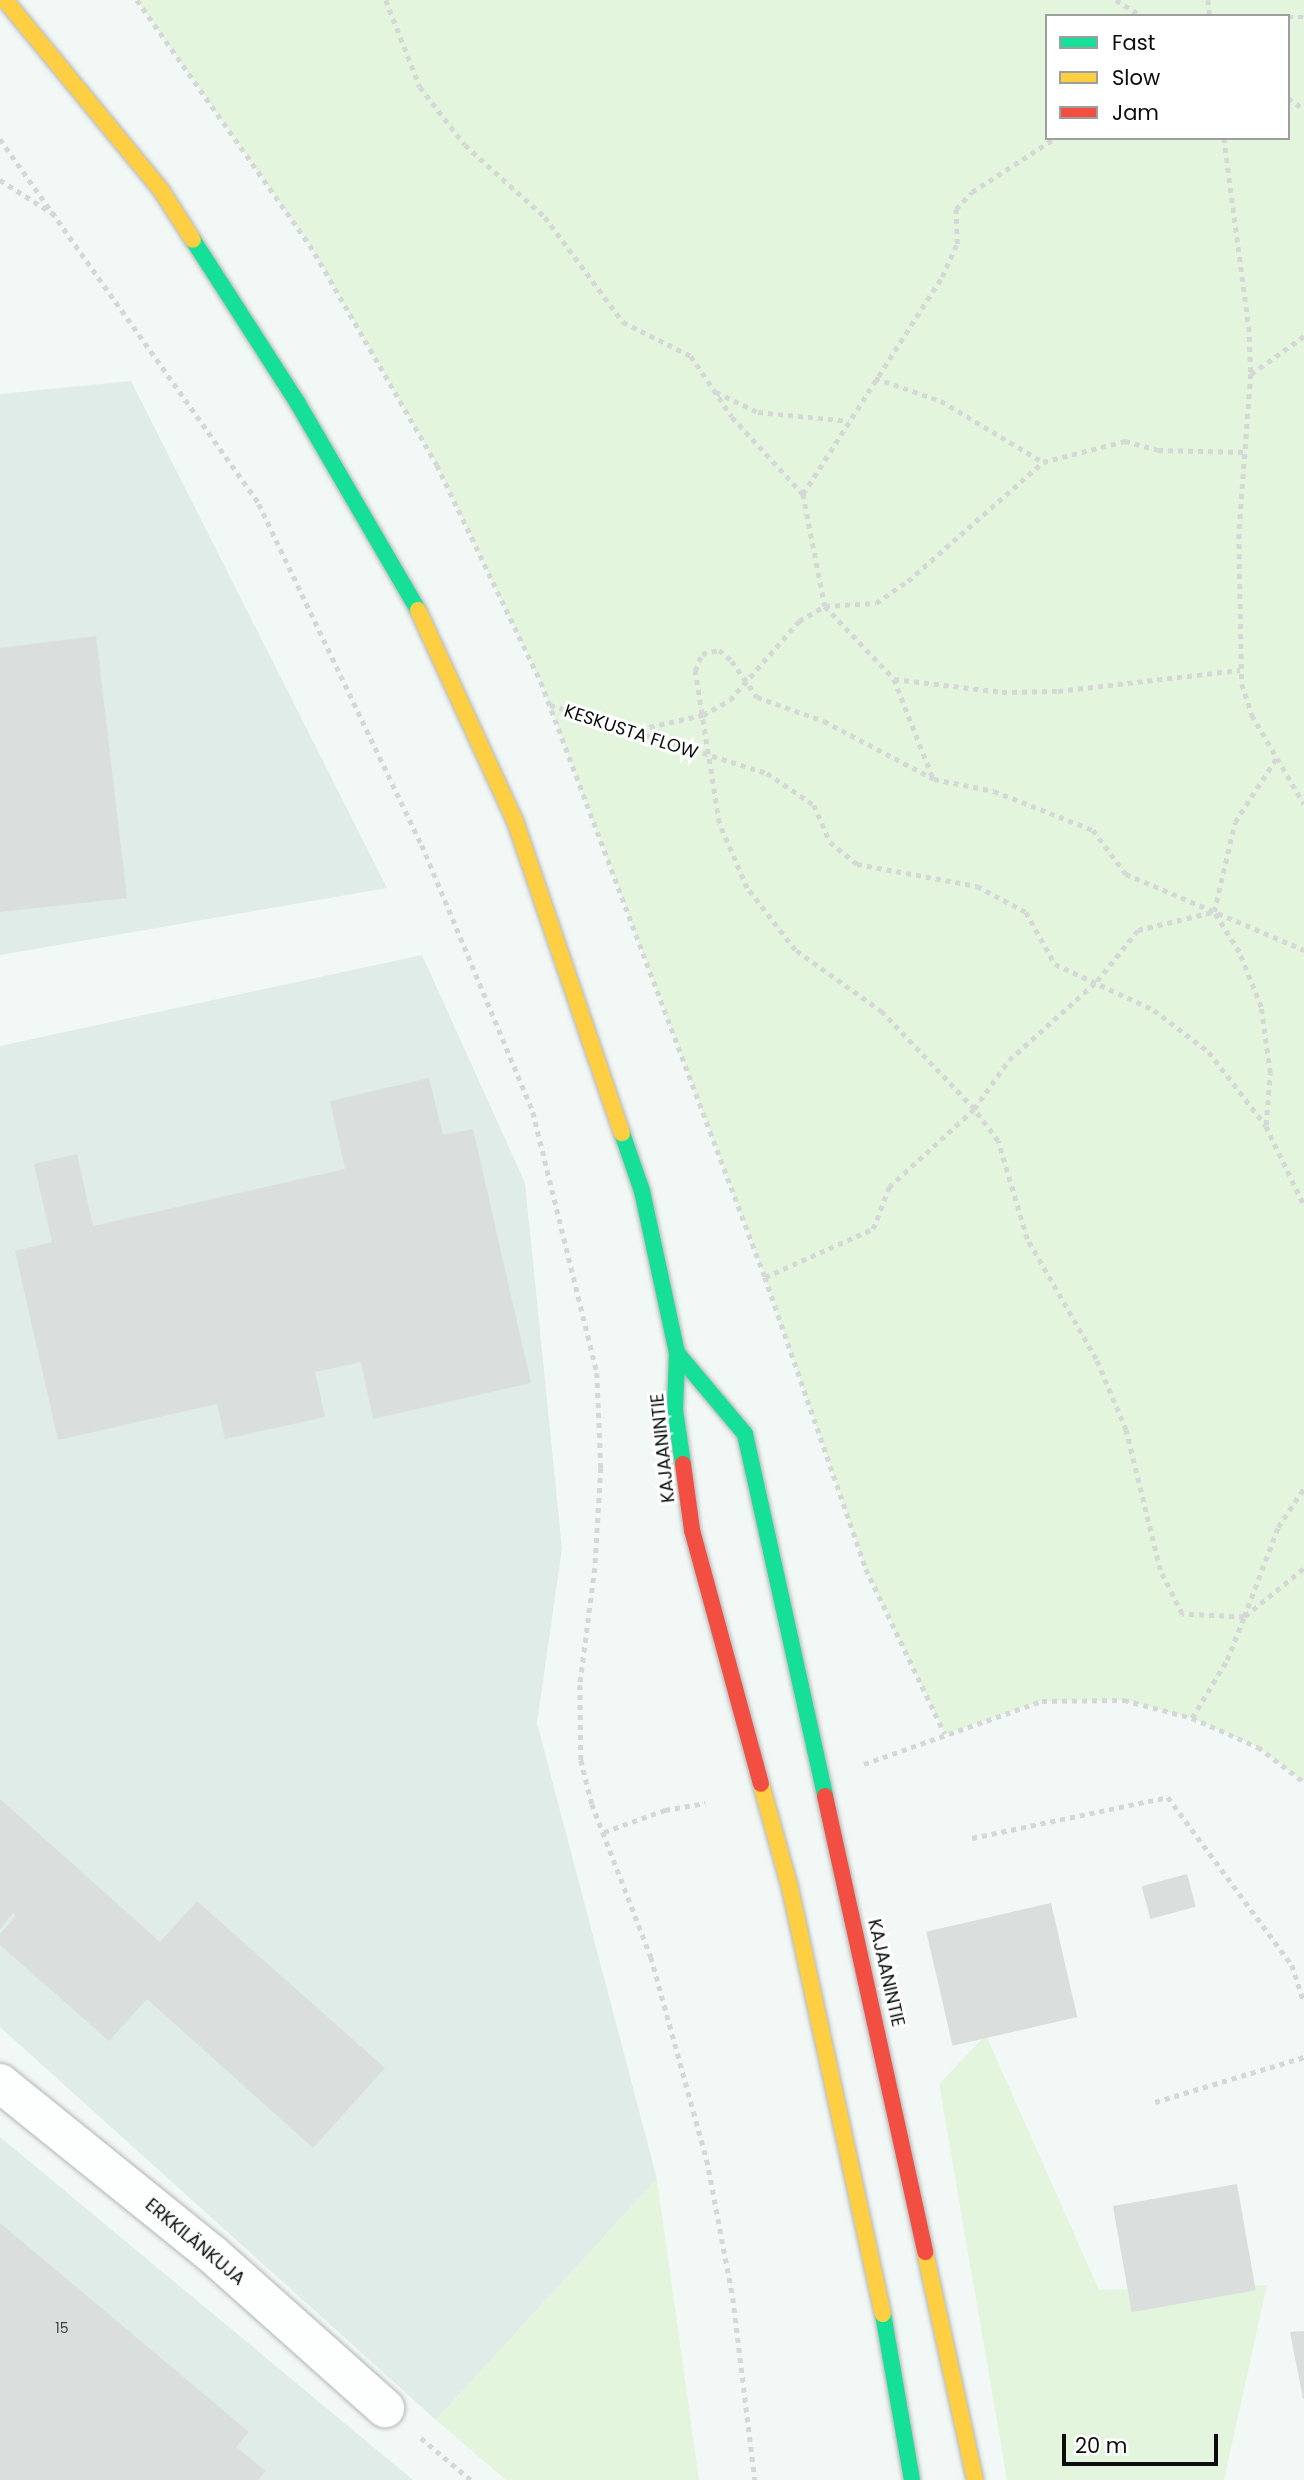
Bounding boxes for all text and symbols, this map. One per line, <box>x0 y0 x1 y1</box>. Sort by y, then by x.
legend <box>1045 14 1290 140</box>
text: Fast <box>1112 28 1155 57</box>
text: Slow <box>1112 63 1160 92</box>
text: Jam <box>1112 98 1159 127</box>
street label: KESKUSTA FLOW <box>561 700 701 764</box>
street label: KAJAANINTIE <box>647 1392 679 1504</box>
street label: KAJAANINTIE <box>863 1917 909 2029</box>
street label: ERKKILÄNKUJA <box>141 2194 249 2290</box>
house number: 15 <box>55 2320 69 2336</box>
scale bar <box>1066 2420 1222 2464</box>
text: 20 m <box>1075 2431 1128 2460</box>

